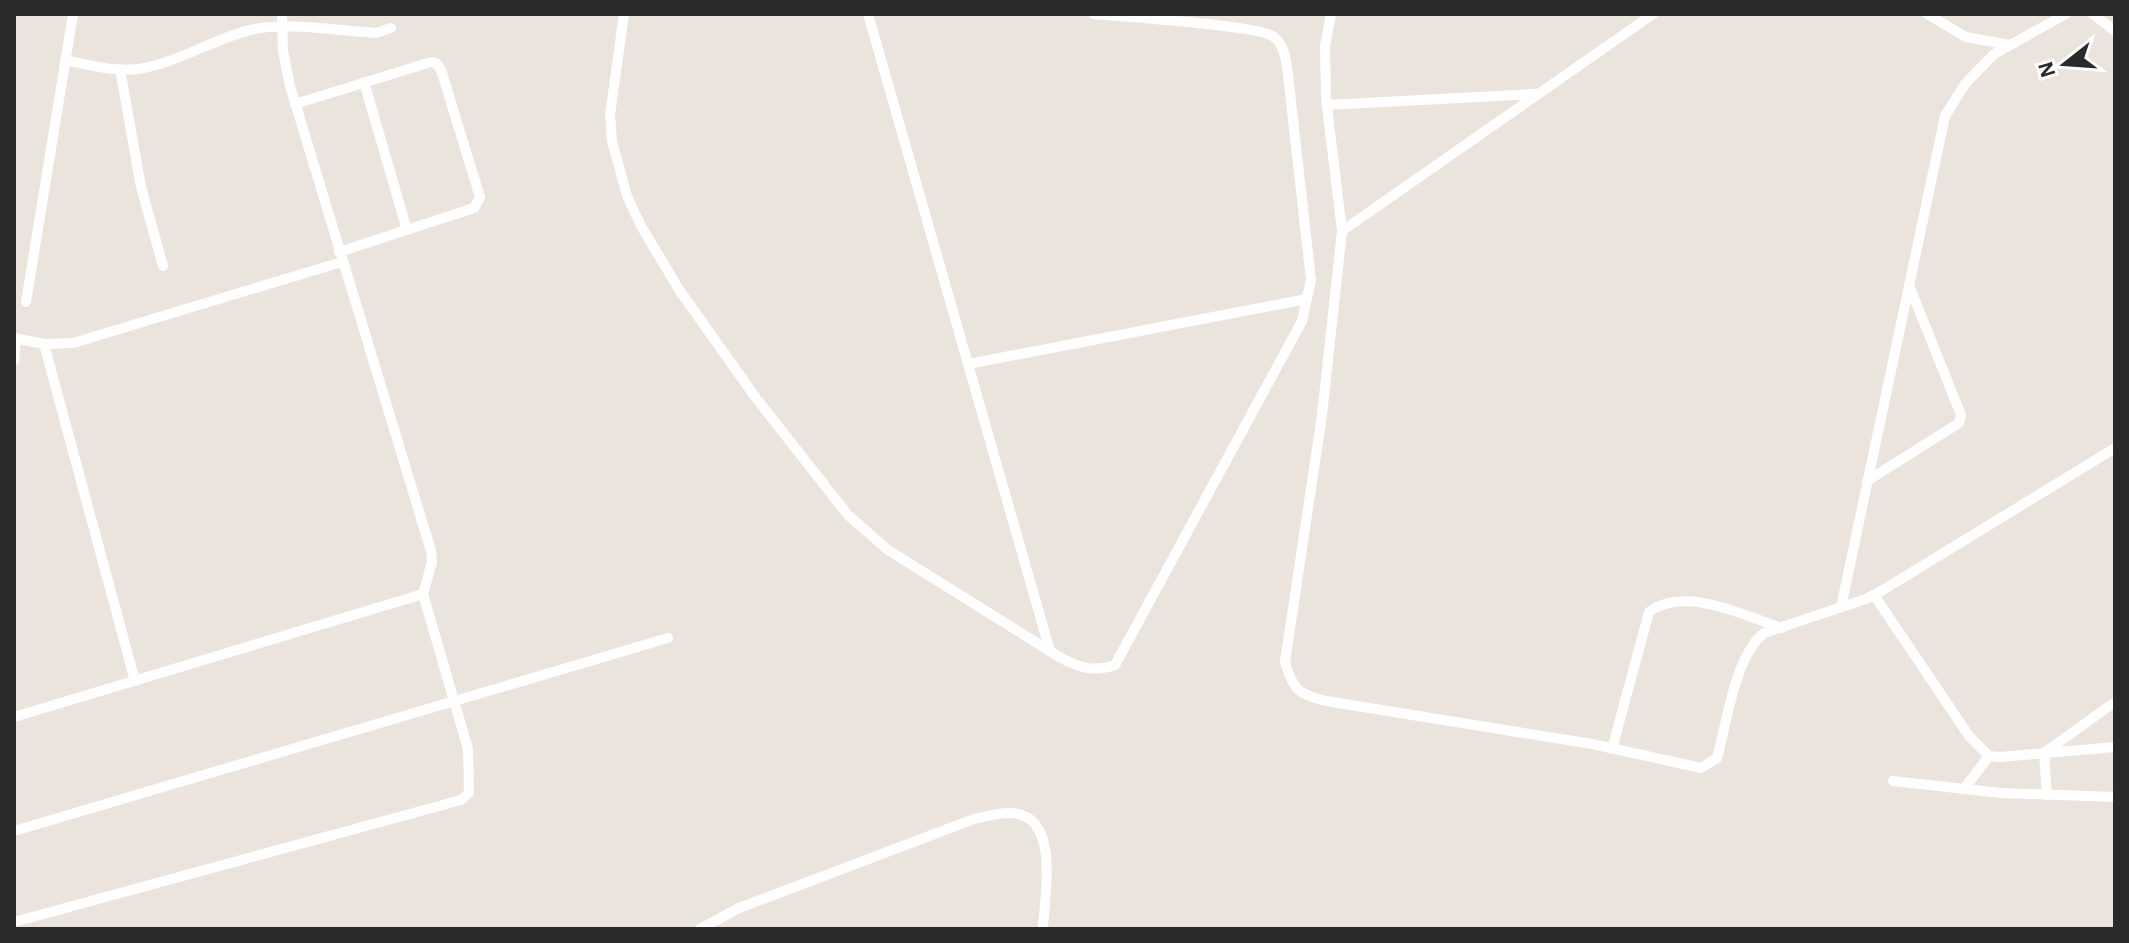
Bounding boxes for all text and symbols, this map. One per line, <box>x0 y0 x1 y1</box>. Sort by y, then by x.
north arrow <box>2025 24 2105 104</box>
text: N <box>2034 59 2060 80</box>

